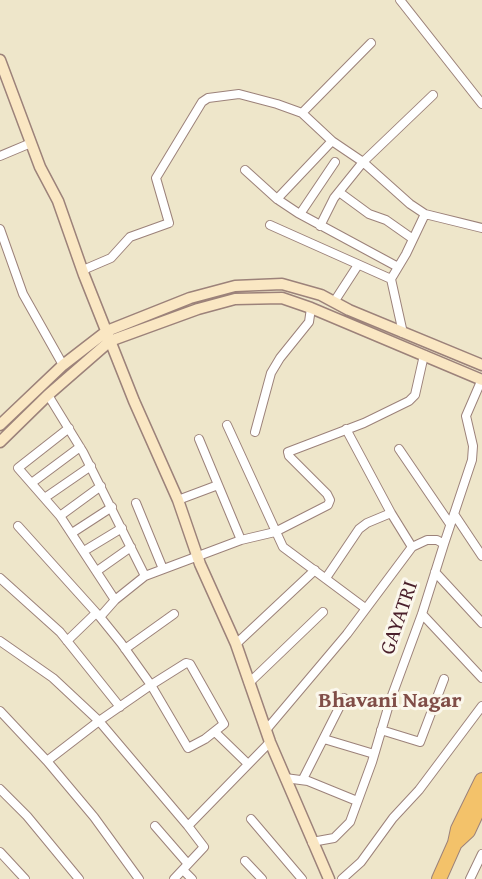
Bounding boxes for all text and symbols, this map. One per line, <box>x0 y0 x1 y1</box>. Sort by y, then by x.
street label: GAYATRI <box>376 578 424 658</box>
district label: Bhavani Nagar <box>318 688 462 714</box>

